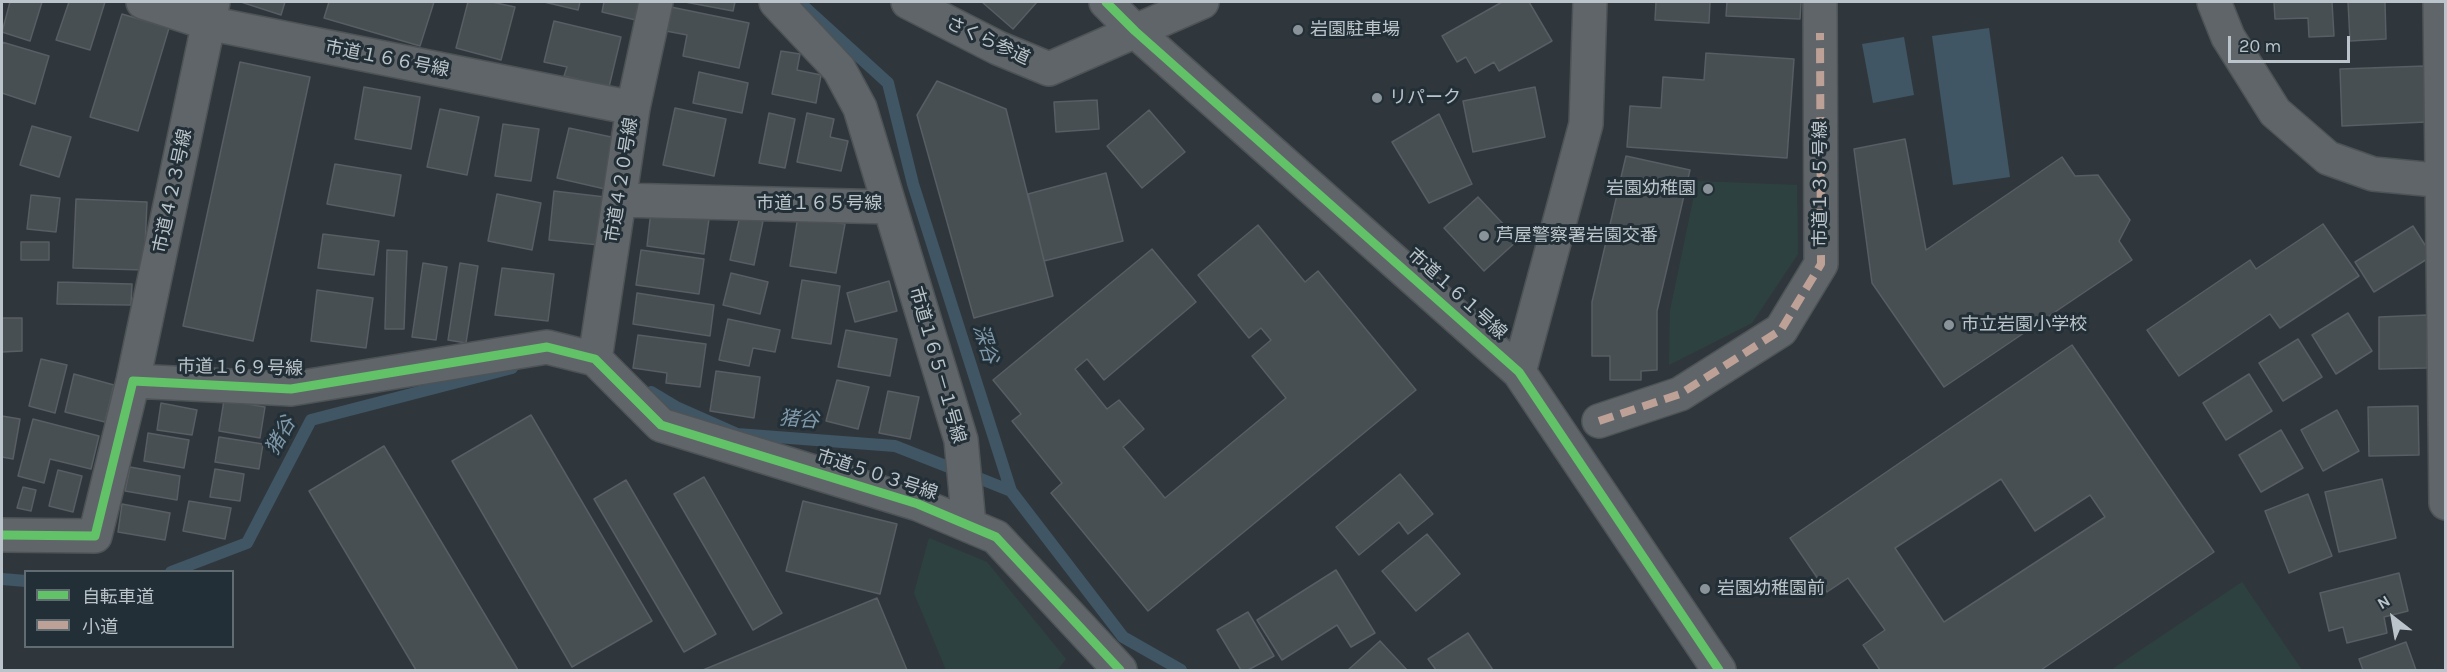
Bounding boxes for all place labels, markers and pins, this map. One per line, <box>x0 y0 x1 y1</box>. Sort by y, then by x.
place label: 岩園駐車場 <box>1310 19 1400 41</box>
marker: 岩園駐車場 <box>1291 23 1305 37</box>
place label: リパーク <box>1389 87 1461 109</box>
marker: リパーク <box>1370 91 1384 105</box>
place label: 岩園幼稚園 <box>1606 178 1696 200</box>
marker: 岩園幼稚園 <box>1701 182 1715 196</box>
place label: 芦屋警察署岩園交番 <box>1496 225 1658 247</box>
marker: 芦屋警察署岩園交番 <box>1477 229 1491 243</box>
place label: 市立岩園小学校 <box>1961 314 2087 336</box>
marker: 市立岩園小学校 <box>1942 318 1956 332</box>
place label: 岩園幼稚園前 <box>1717 578 1825 600</box>
marker: 岩園幼稚園前 <box>1698 582 1712 596</box>

